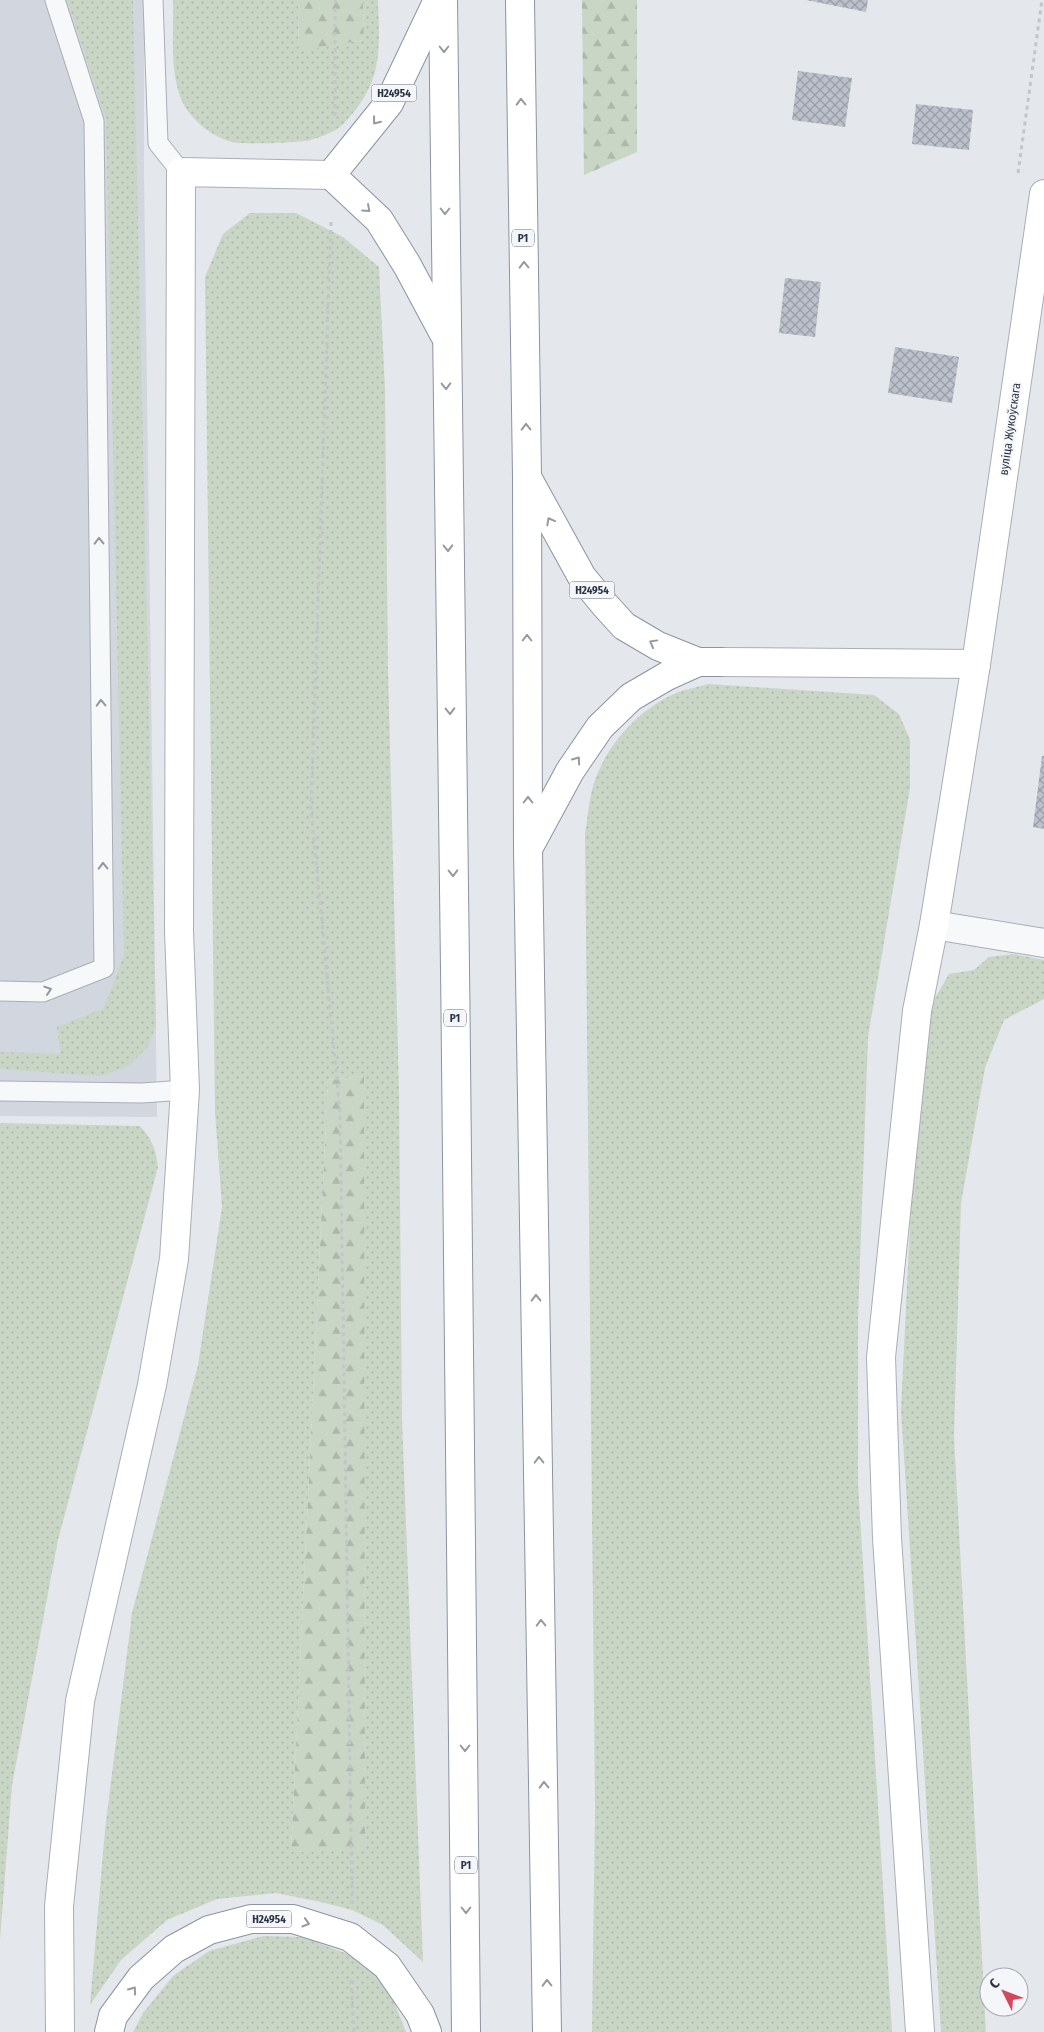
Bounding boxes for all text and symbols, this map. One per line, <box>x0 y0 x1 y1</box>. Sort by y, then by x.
one-way arrow <box>439 45 449 53</box>
road number: Н24954 <box>372 85 416 102</box>
one-way arrow <box>516 98 526 106</box>
one-way arrow <box>373 115 382 125</box>
one-way arrow <box>361 203 370 212</box>
one-way arrow <box>440 208 450 215</box>
road number: Р1 <box>512 230 534 247</box>
one-way arrow <box>519 261 529 268</box>
one-way arrow <box>441 382 451 390</box>
street label: вуліца Жукоўскага <box>997 382 1023 476</box>
one-way arrow <box>521 423 531 431</box>
one-way arrow <box>546 517 556 526</box>
one-way arrow <box>94 537 104 544</box>
one-way arrow <box>443 545 453 553</box>
road number: Н24954 <box>570 582 614 598</box>
one-way arrow <box>522 634 532 642</box>
one-way arrow <box>650 639 659 649</box>
one-way arrow <box>96 699 107 707</box>
one-way arrow <box>445 708 455 715</box>
one-way arrow <box>571 757 580 766</box>
one-way arrow <box>523 796 533 804</box>
one-way arrow <box>98 862 109 870</box>
one-way arrow <box>448 870 458 878</box>
one-way arrow <box>43 985 52 995</box>
road number: Р1 <box>444 1010 466 1026</box>
one-way arrow <box>531 1294 541 1302</box>
one-way arrow <box>534 1456 544 1464</box>
one-way arrow <box>536 1618 547 1626</box>
one-way arrow <box>460 1744 470 1752</box>
one-way arrow <box>539 1781 549 1788</box>
road number: Р1 <box>455 1856 477 1874</box>
one-way arrow <box>461 1906 471 1914</box>
road number: Н24954 <box>246 1910 292 1928</box>
one-way arrow <box>301 1918 310 1928</box>
north arrow <box>979 1967 1029 2017</box>
text: С <box>986 1975 1004 1992</box>
one-way arrow <box>542 1979 552 1987</box>
one-way arrow <box>127 1987 135 1996</box>

